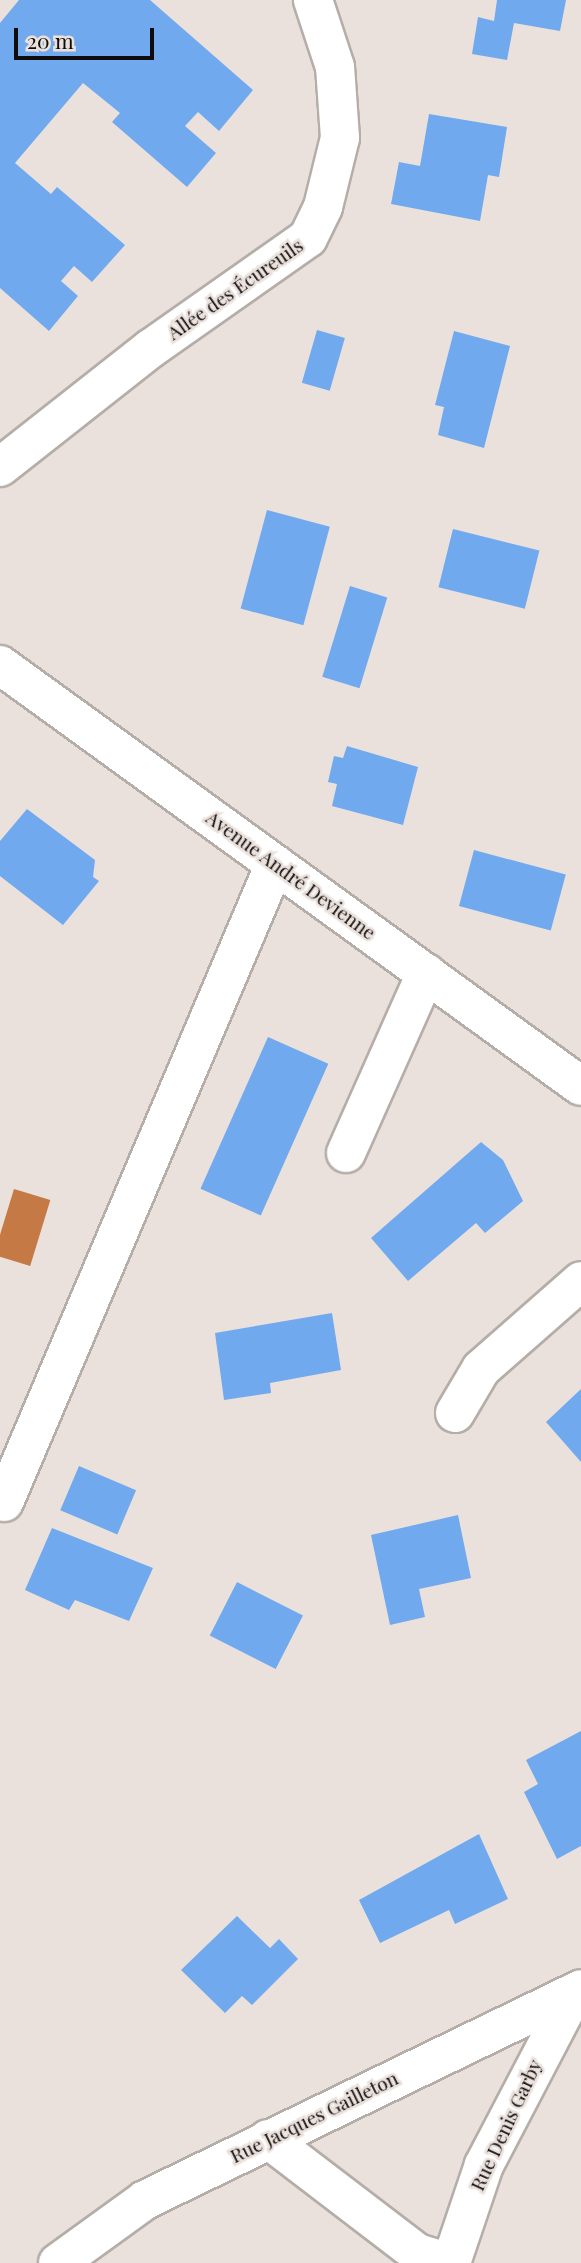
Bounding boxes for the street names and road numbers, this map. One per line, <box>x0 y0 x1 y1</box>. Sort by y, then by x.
street label: Allée des Écureuils <box>163 234 307 344</box>
street label: Avenue André Devienne <box>202 806 380 944</box>
street label: Rue Denis Garby <box>466 2056 546 2194</box>
street label: Rue Jacques Gailleton <box>226 2066 402 2168</box>

